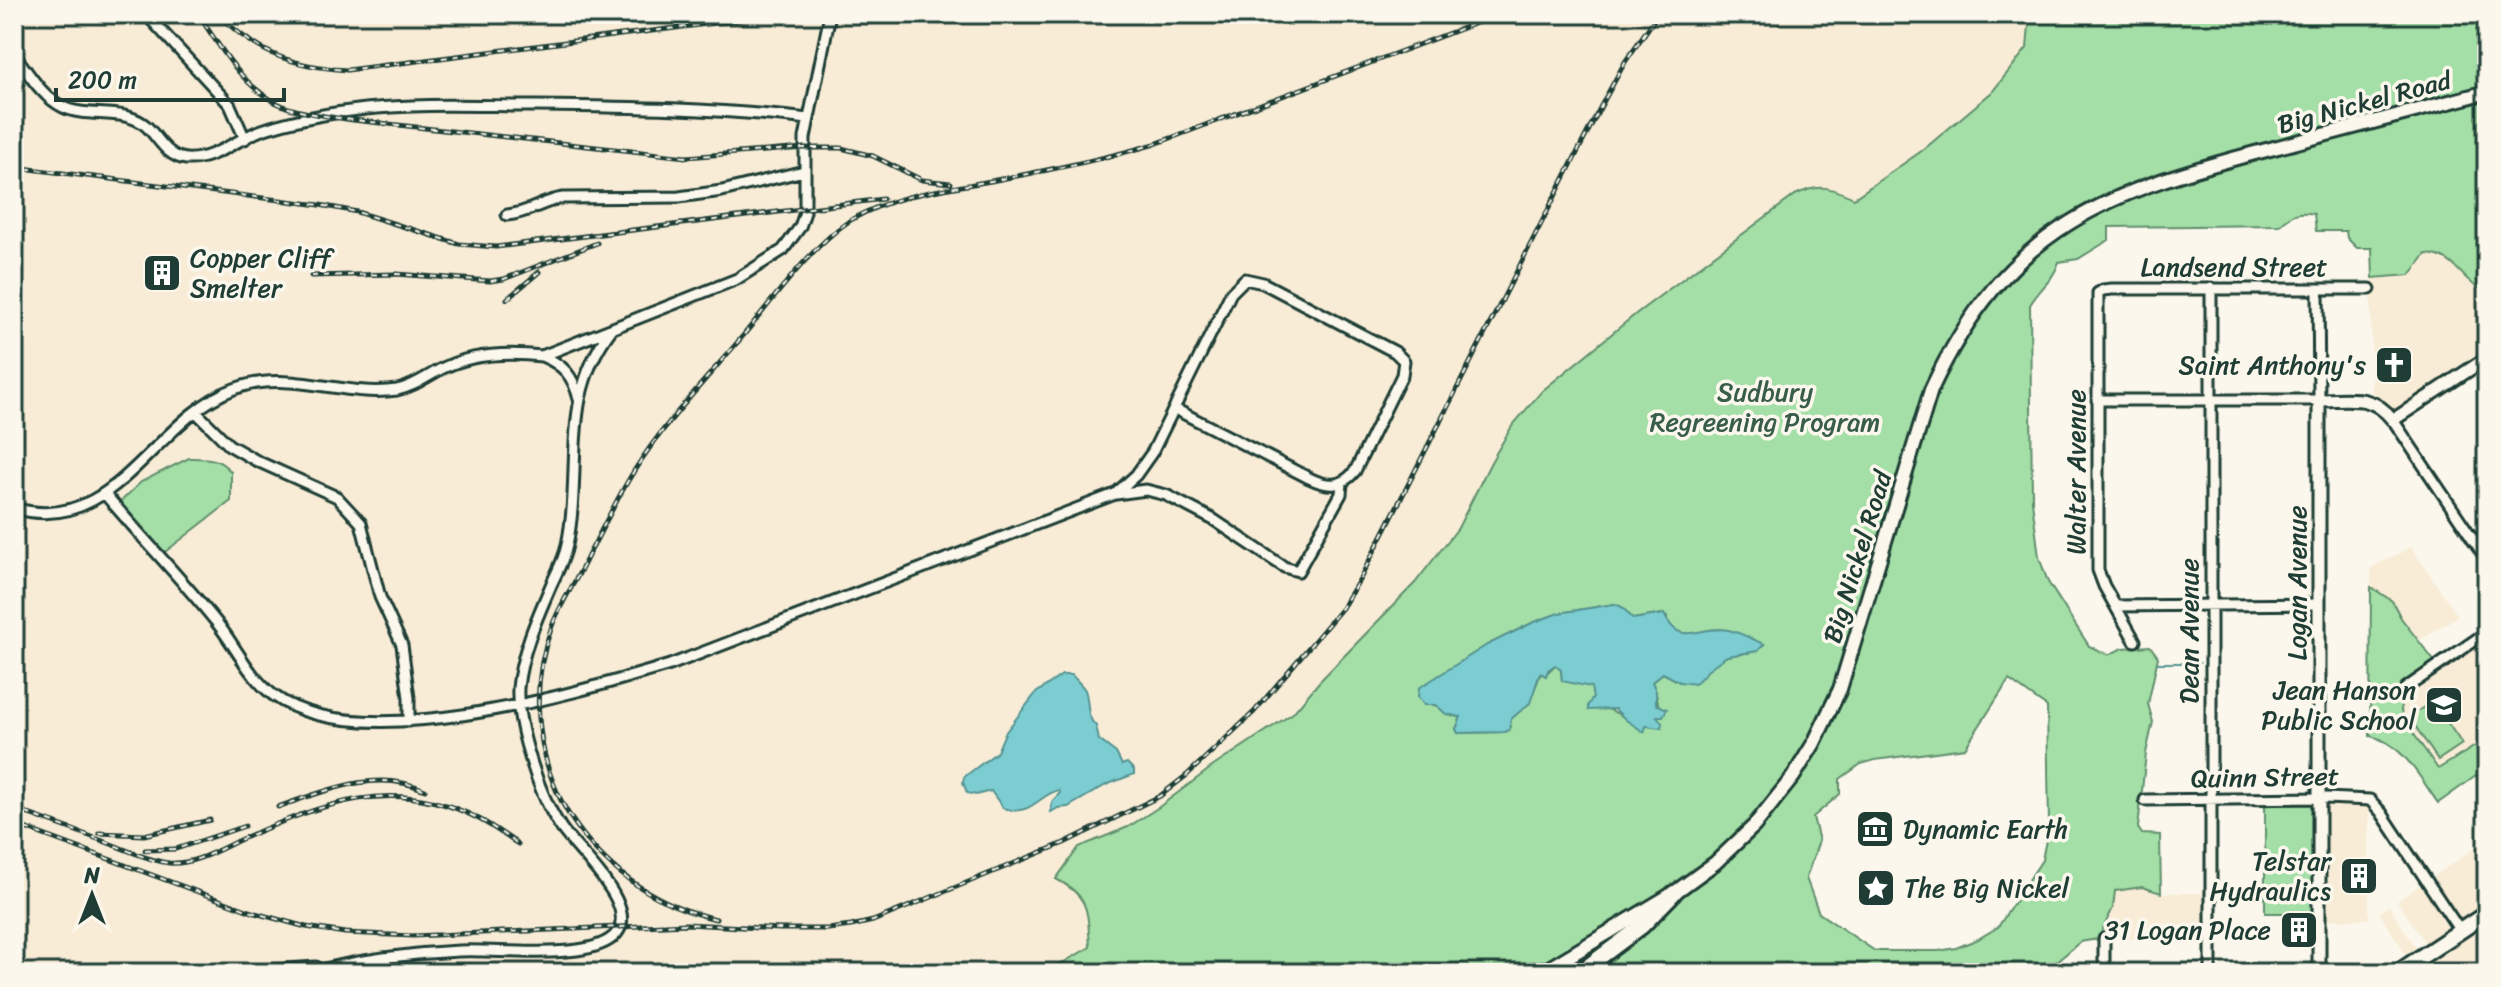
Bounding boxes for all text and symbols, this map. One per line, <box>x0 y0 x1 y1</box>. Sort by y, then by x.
scale bar <box>56 52 284 102</box>
street label: Big Nickel Road <box>2272 56 2458 147</box>
text: 200 m <box>68 59 137 101</box>
place label: Copper Cliff Smelter <box>190 235 335 311</box>
street label: Landsend Street <box>2141 244 2327 290</box>
building icon: Copper Cliff Smelter <box>141 252 183 294</box>
place label: Saint Anthony's <box>2179 342 2366 388</box>
church icon: Saint Anthony's <box>2373 344 2415 386</box>
park label: Sudbury Regreening Program <box>1650 369 1880 445</box>
street label: Walter Avenue <box>2053 389 2099 555</box>
street label: Big Nickel Road <box>1809 463 1906 649</box>
street label: Logan Avenue <box>2274 505 2320 661</box>
street label: Dean Avenue <box>2166 558 2212 704</box>
place label: Jean Hanson Public School <box>2261 667 2417 743</box>
school or university icon: Jean Hanson Public School <box>2423 684 2465 726</box>
street label: Quinn Street <box>2190 753 2340 801</box>
place label: Dynamic Earth <box>1903 806 2068 852</box>
museum icon: Dynamic Earth <box>1854 808 1896 850</box>
place label: Telstar Hydraulics <box>2210 838 2332 914</box>
north arrow <box>52 855 132 935</box>
building icon: Telstar Hydraulics <box>2338 855 2380 897</box>
text: N <box>83 856 100 895</box>
place label: The Big Nickel <box>1904 865 2070 911</box>
place icon: The Big Nickel <box>1855 867 1897 909</box>
place label: 31 Logan Place <box>2105 907 2271 953</box>
building icon: 31 Logan Place <box>2278 909 2320 951</box>

